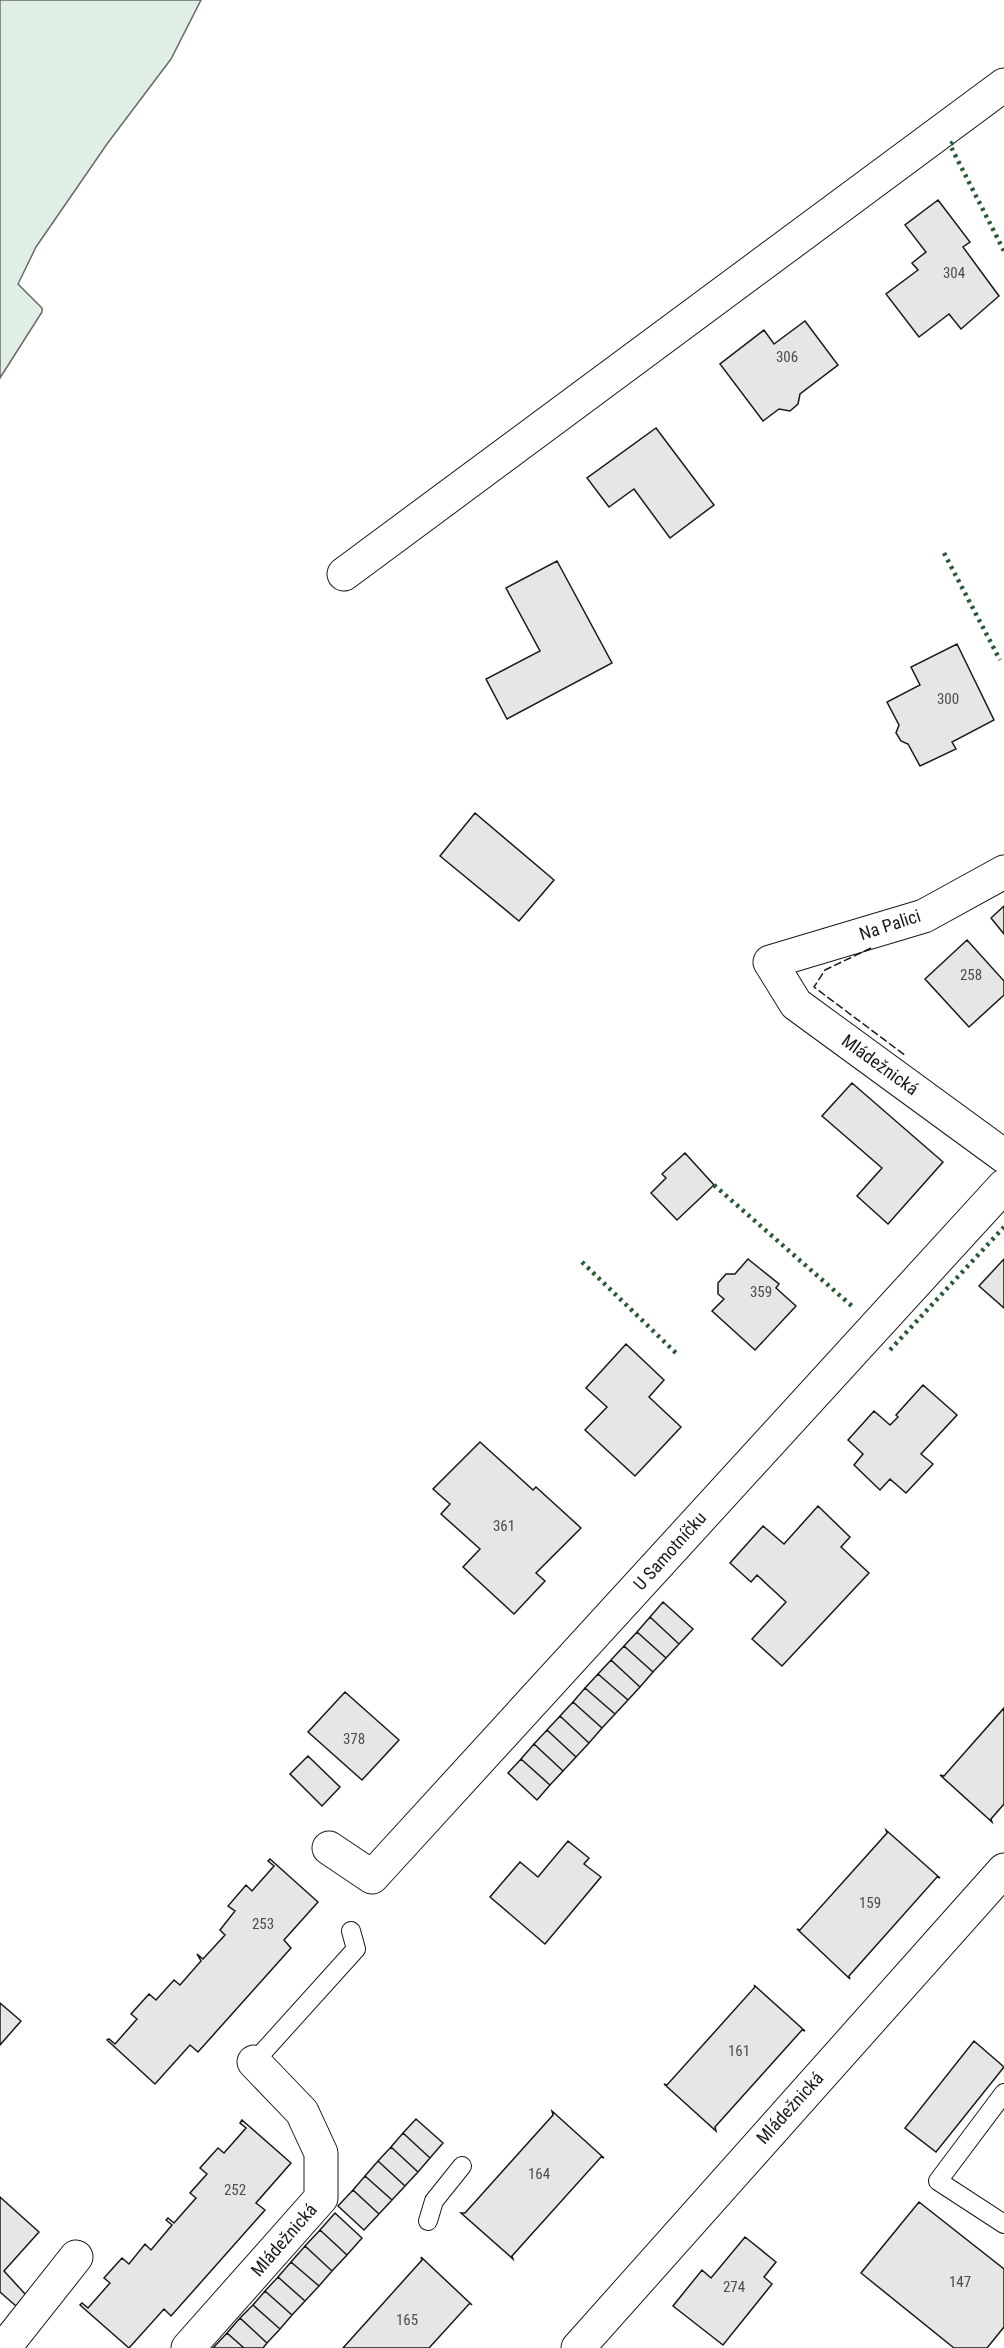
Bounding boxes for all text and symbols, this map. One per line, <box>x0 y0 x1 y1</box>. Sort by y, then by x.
house number: 304 <box>943 264 965 282</box>
house number: 306 <box>776 348 798 366</box>
house number: 300 <box>937 690 959 708</box>
street label: Na Palici <box>857 905 923 944</box>
house number: 258 <box>960 966 982 984</box>
street label: Mládežnická <box>838 1030 923 1099</box>
house number: 359 <box>750 1283 772 1301</box>
street label: U Samotníčku <box>629 1507 710 1594</box>
house number: 361 <box>493 1517 515 1535</box>
house number: 378 <box>343 1730 365 1748</box>
house number: 159 <box>859 1894 881 1912</box>
house number: 253 <box>252 1915 274 1933</box>
house number: 161 <box>728 2042 750 2060</box>
street label: Mládežnická <box>752 2067 827 2148</box>
house number: 164 <box>528 2165 550 2183</box>
house number: 252 <box>224 2181 246 2199</box>
street label: Mládežnická <box>246 2199 321 2280</box>
house number: 147 <box>949 2273 971 2291</box>
house number: 274 <box>723 2278 745 2296</box>
house number: 165 <box>396 2311 418 2329</box>

